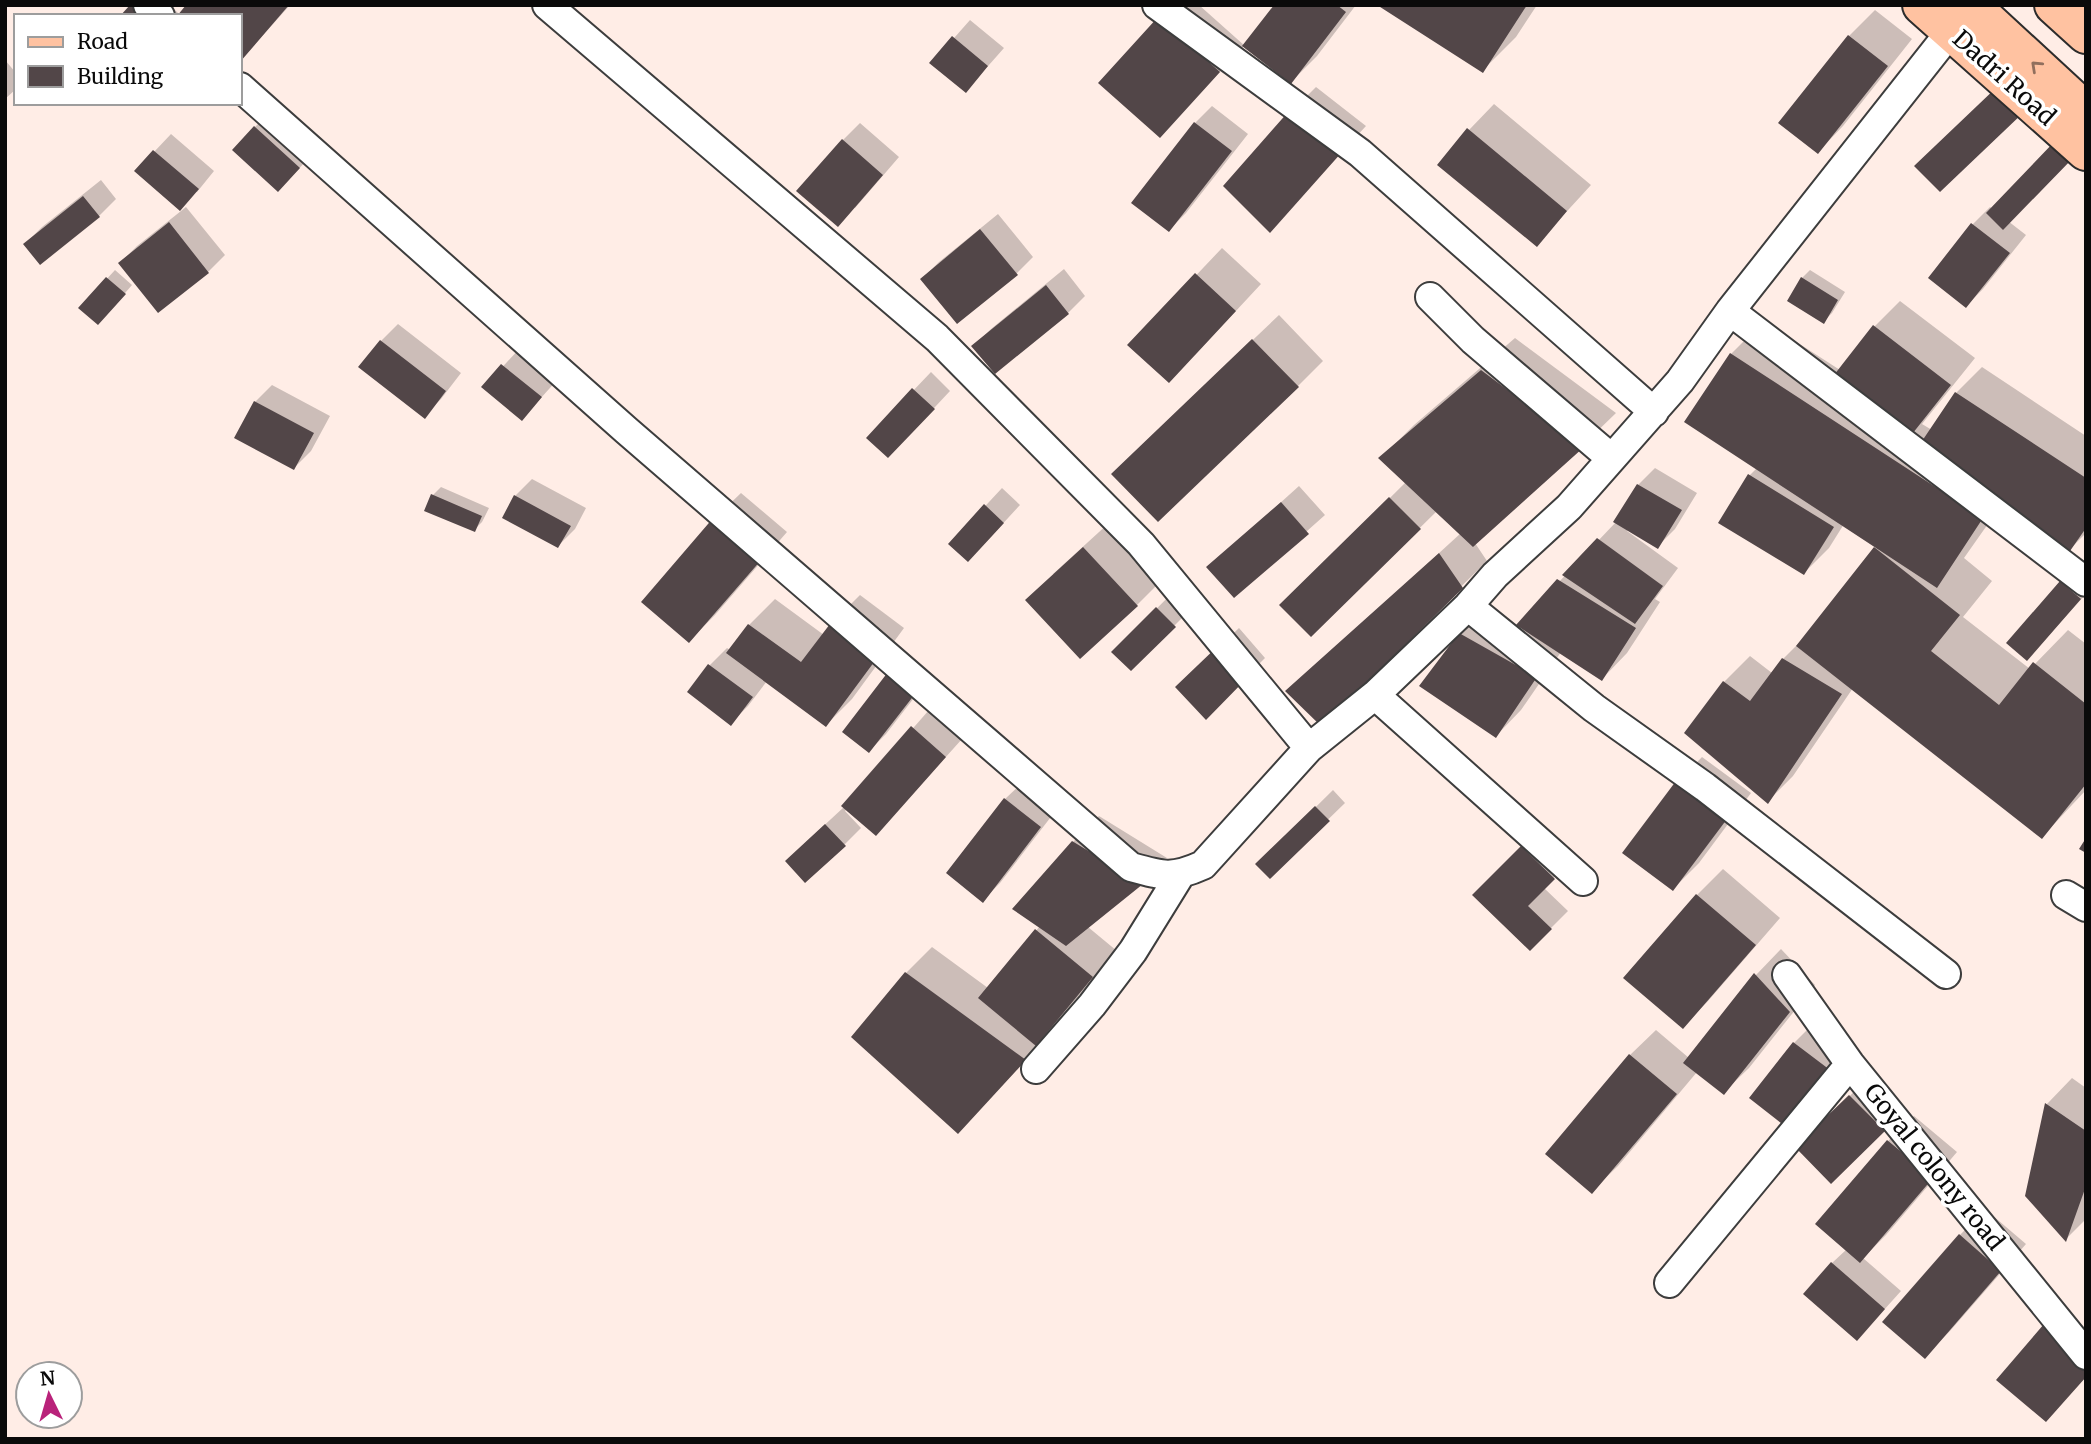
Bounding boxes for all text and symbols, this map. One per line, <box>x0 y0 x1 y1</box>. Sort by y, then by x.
legend <box>14 14 242 105</box>
street label: Dadri Road <box>1946 23 2062 132</box>
text: Road <box>77 28 128 55</box>
one-way arrow <box>2031 62 2044 74</box>
text: Building <box>77 63 164 90</box>
street label: Goyal colony road <box>1858 1077 2011 1256</box>
north arrow <box>14 1360 84 1430</box>
text: N <box>39 1365 56 1391</box>

